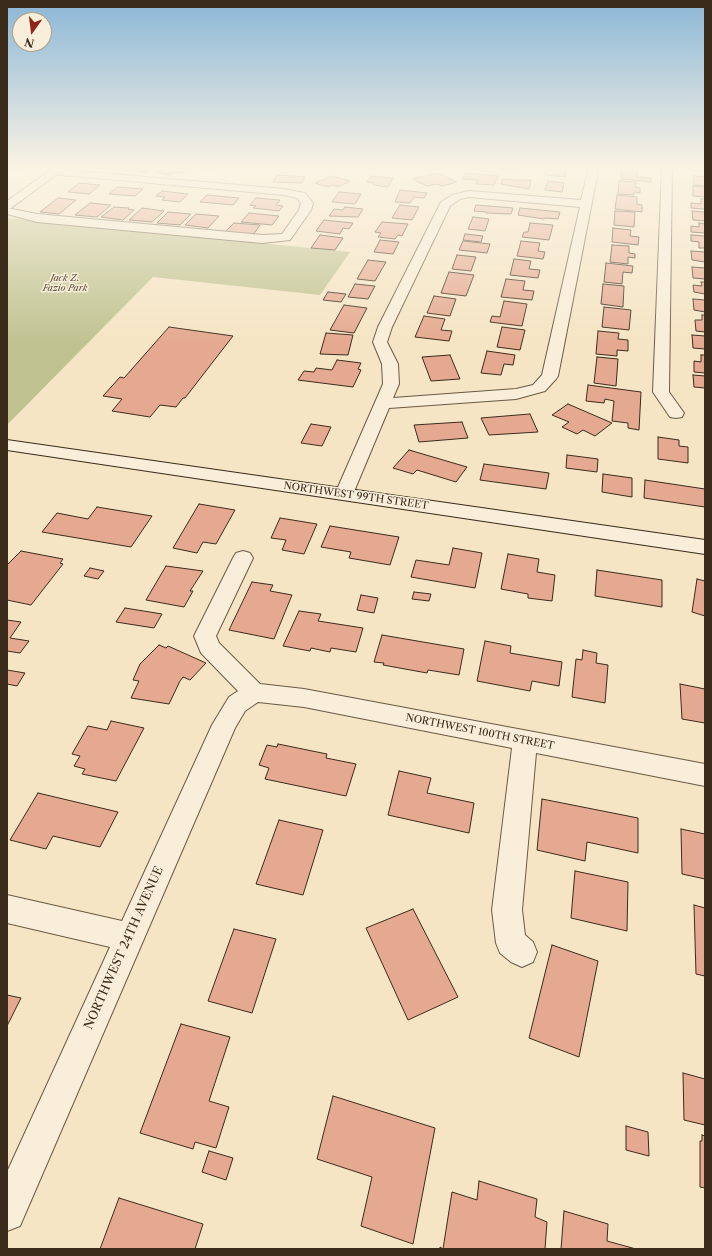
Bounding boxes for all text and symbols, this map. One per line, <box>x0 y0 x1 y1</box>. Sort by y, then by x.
north arrow <box>12 12 52 52</box>
text: N <box>23 35 36 51</box>
park label: Jack Z. Fazio Park <box>43 273 87 294</box>
street label: NORTHWEST 99TH STREET <box>283 480 429 512</box>
street label: NORTHWEST 100TH STREET <box>405 712 555 752</box>
street label: NORTHWEST 24TH AVENUE <box>81 864 167 1032</box>

